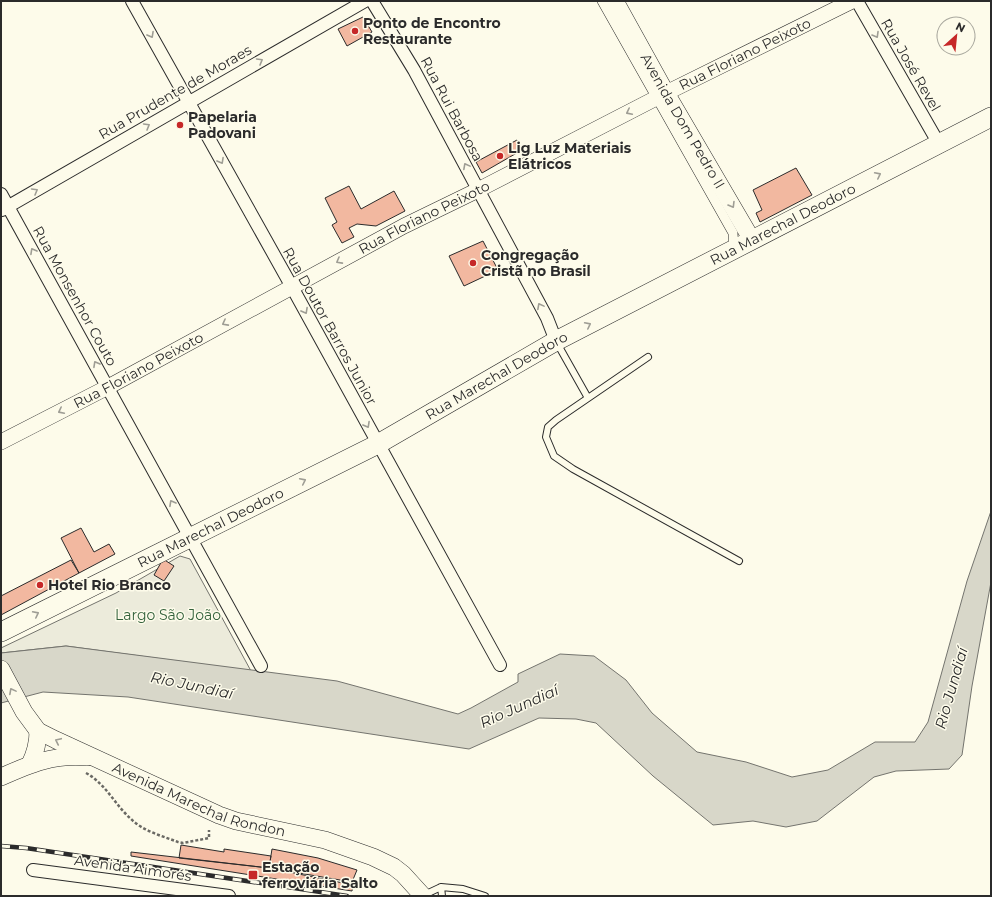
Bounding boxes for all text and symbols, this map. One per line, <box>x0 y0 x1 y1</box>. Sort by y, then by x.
place label: Ponto de Encontro Restaurante <box>363 14 501 48</box>
street label: Rua Floriano Peixoto <box>676 14 814 94</box>
street label: Rua José Revel <box>877 15 945 115</box>
north arrow <box>936 16 976 56</box>
text: N <box>953 19 968 35</box>
marker: Ponto de Encontro Restaurante <box>350 26 360 36</box>
one-way arrow <box>147 31 154 38</box>
one-way arrow <box>871 31 878 38</box>
street label: Rua Prudente de Moraes <box>95 41 255 143</box>
street label: Avenida Dom Pedro II <box>637 50 729 192</box>
street label: Rua Rui Barbosa <box>417 54 487 164</box>
one-way arrow <box>256 58 263 66</box>
one-way arrow <box>626 107 633 115</box>
place label: Papelaria Padovani <box>188 108 257 142</box>
marker: Papelaria Padovani <box>175 120 185 130</box>
one-way arrow <box>143 123 150 130</box>
place label: Lig Luz Materiais Elátricos <box>508 139 632 173</box>
marker: Lig Luz Materiais Elátricos <box>495 151 505 161</box>
one-way arrow <box>217 157 224 164</box>
one-way arrow <box>463 163 471 171</box>
one-way arrow <box>874 173 881 180</box>
street label: Rua Floriano Peixoto <box>355 176 493 258</box>
street label: Rua Marechal Deodoro <box>707 179 859 269</box>
one-way arrow <box>31 189 38 196</box>
one-way arrow <box>727 201 734 208</box>
street label: Rua Monsenhor Couto <box>29 223 121 369</box>
street label: Rua Doutor Barros Junior <box>279 244 381 408</box>
place label: Congregação Cristã no Brasil <box>481 246 591 280</box>
one-way arrow <box>30 248 37 255</box>
one-way arrow <box>336 257 344 264</box>
marker: Congregação Cristã no Brasil <box>468 258 478 268</box>
one-way arrow <box>537 303 545 310</box>
one-way arrow <box>300 307 308 314</box>
one-way arrow <box>222 319 229 326</box>
one-way arrow <box>584 322 592 329</box>
street label: Rua Floriano Peixoto <box>70 328 207 412</box>
street label: Rua Marechal Deodoro <box>422 328 571 424</box>
one-way arrow <box>93 361 100 368</box>
one-way arrow <box>58 406 65 414</box>
one-way arrow <box>363 421 370 428</box>
one-way arrow <box>298 478 306 486</box>
street label: Rua Marechal Deodoro <box>134 483 287 572</box>
one-way arrow <box>169 500 176 507</box>
place label: Hotel Rio Branco <box>48 576 171 594</box>
marker: Hotel Rio Branco <box>35 580 45 590</box>
park label: Largo São João <box>115 606 221 624</box>
one-way arrow <box>32 611 39 619</box>
water label: Rio Jundiaí <box>930 643 972 731</box>
water label: Rio Jundiaí <box>149 667 237 703</box>
water label: Rio Jundiaí <box>477 679 563 732</box>
one-way arrow <box>10 688 17 695</box>
one-way arrow <box>55 738 62 746</box>
street label: Avenida Marechal Rondon <box>110 758 287 840</box>
street label: Avenida Aimorés <box>73 851 193 885</box>
place label: Estação ferroviária Salto <box>262 858 378 892</box>
marker: Estação ferroviária Salto <box>247 869 259 881</box>

